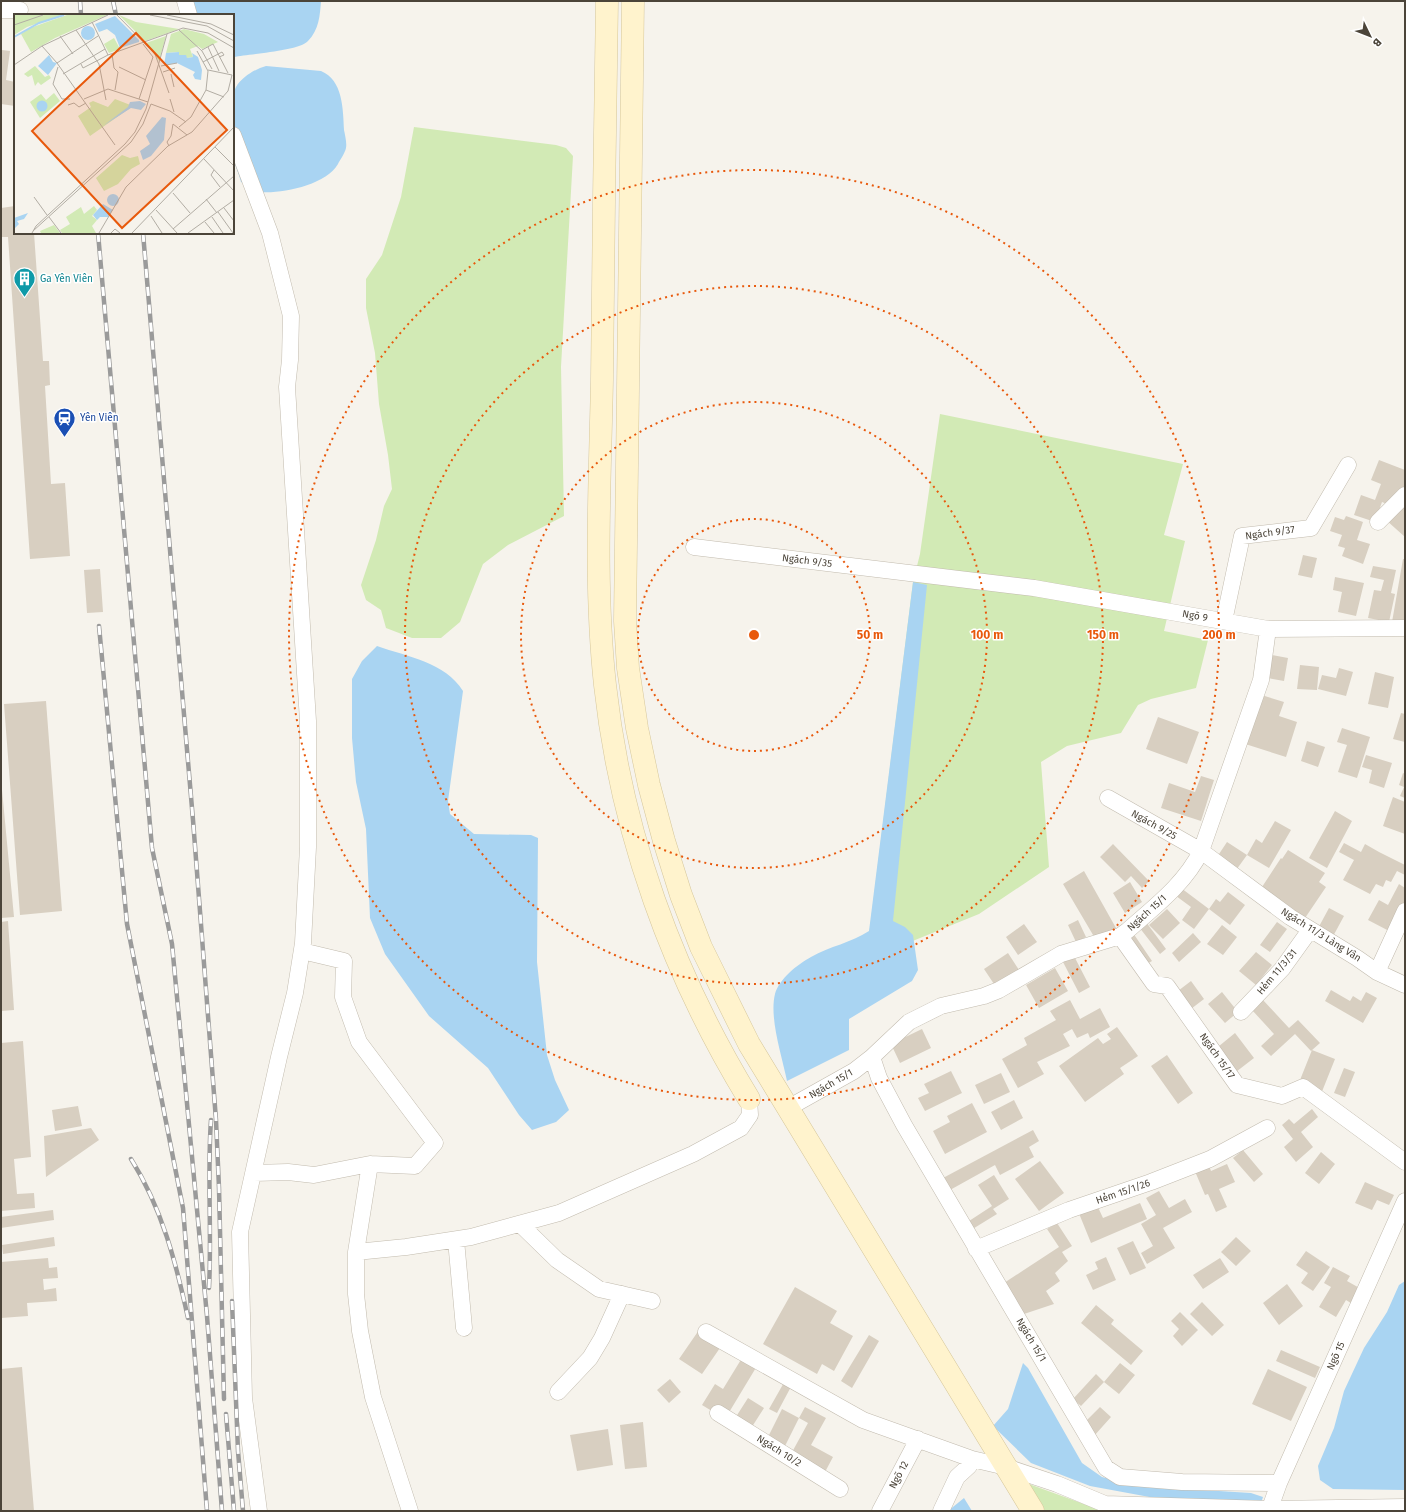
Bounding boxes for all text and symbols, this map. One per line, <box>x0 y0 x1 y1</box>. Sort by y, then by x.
inset map <box>14 14 234 234</box>
north arrow <box>1350 16 1390 56</box>
text: B <box>1370 36 1384 50</box>
building icon: Ga Yên Viên <box>12 266 38 299</box>
place label: Ga Yên Viên <box>40 273 93 285</box>
station icon: Yên Viên <box>51 405 77 438</box>
place label: Yên Viên <box>80 412 119 424</box>
street label: Ngách 9/37 <box>1245 524 1296 542</box>
street label: Ngách 9/35 <box>781 552 833 570</box>
street label: Ngõ 9 <box>1181 608 1209 624</box>
centre of rings <box>747 628 761 642</box>
text: 50 m <box>857 628 883 642</box>
text: 100 m <box>971 628 1003 642</box>
text: 150 m <box>1087 628 1119 642</box>
text: 200 m <box>1202 628 1236 642</box>
street label: Ngách 9/25 <box>1129 808 1179 842</box>
street label: Ngách 15/1 <box>1125 892 1169 934</box>
street label: Ngách 11/3 Làng Vân <box>1279 906 1363 964</box>
street label: Hẻm 11/3/31 <box>1254 946 1299 997</box>
street label: Ngách 15/17 <box>1197 1031 1237 1082</box>
street label: Ngách 15/1 <box>807 1067 855 1101</box>
street label: Hẻm 15/1/26 <box>1094 1176 1152 1207</box>
street label: Ngách 15/1 <box>1013 1316 1049 1364</box>
street label: Ngõ 15 <box>1324 1340 1348 1372</box>
street label: Ngách 10/2 <box>755 1433 804 1469</box>
street label: Ngõ 12 <box>887 1459 911 1491</box>

